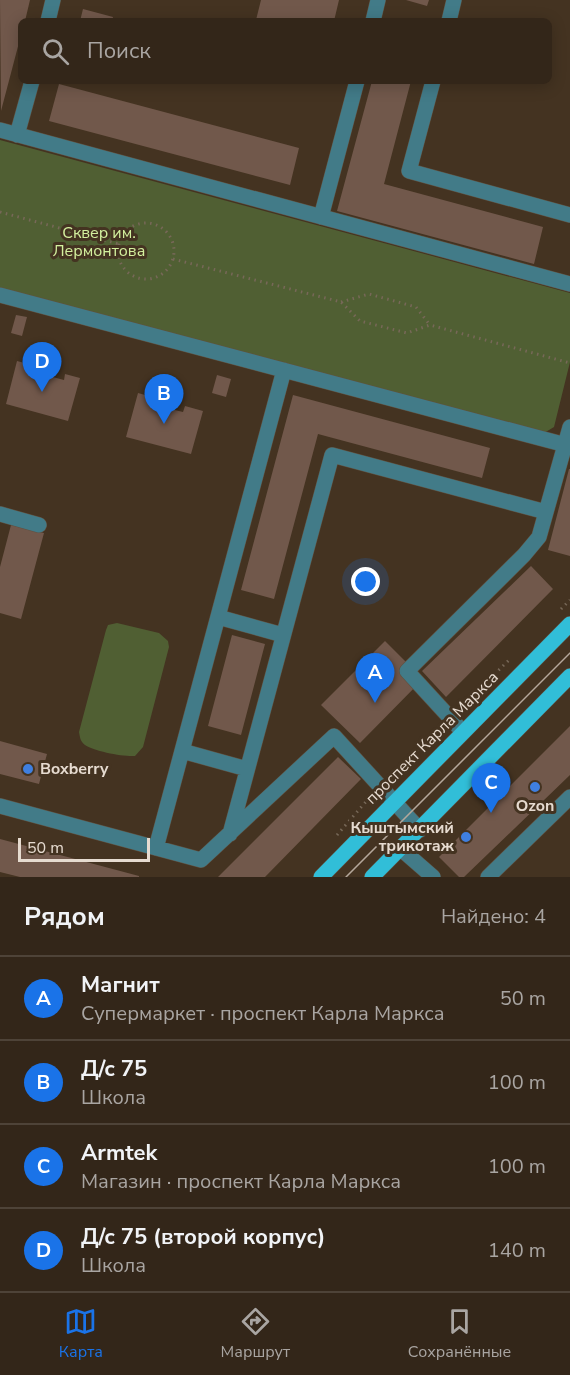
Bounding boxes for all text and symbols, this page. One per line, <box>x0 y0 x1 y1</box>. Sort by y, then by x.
search box <box>18 18 552 84</box>
icon: search <box>39 35 72 68</box>
text: Поиск <box>87 36 151 66</box>
park label: Сквер им. Лермонтова <box>53 222 145 262</box>
pin: D <box>22 342 62 392</box>
pin: B <box>144 374 184 424</box>
your location <box>351 567 380 596</box>
pin: A <box>356 654 394 703</box>
street label: проспект Карла Маркса <box>361 667 503 809</box>
place label: Boxberry <box>40 758 109 780</box>
marker: Boxberry <box>21 762 35 776</box>
pin: C <box>472 764 510 813</box>
marker: Ozon <box>528 780 542 794</box>
place label: Ozon <box>516 795 554 817</box>
place label: Кыштымский трикотаж <box>350 817 455 857</box>
marker: Кыштымский трикотаж <box>459 830 473 844</box>
scale bar <box>18 835 150 862</box>
text: 50 m <box>27 837 64 859</box>
text: Рядом <box>24 899 105 934</box>
text: Найдено: 4 <box>441 903 546 930</box>
text: Магнит <box>81 970 160 1000</box>
text: A <box>36 985 51 1012</box>
text: 50 m <box>500 985 546 1012</box>
text: Супермаркет · проспект Карла Маркса <box>81 1000 444 1027</box>
text: Д/с 75 <box>81 1054 147 1084</box>
text: B <box>37 1069 50 1096</box>
text: 100 m <box>488 1069 546 1096</box>
text: Школа <box>81 1084 146 1111</box>
text: Armtek <box>81 1138 157 1168</box>
text: C <box>37 1153 50 1180</box>
text: 100 m <box>488 1153 546 1180</box>
text: Магазин · проспект Карла Маркса <box>81 1168 401 1195</box>
text: Д/с 75 (второй корпус) <box>81 1222 325 1252</box>
text: D <box>36 1237 51 1264</box>
text: 140 m <box>488 1237 546 1264</box>
text: Школа <box>81 1252 146 1279</box>
tab: Карта <box>59 1305 103 1363</box>
tab: Маршрут <box>221 1305 290 1363</box>
tab: Сохранённые <box>408 1305 511 1363</box>

